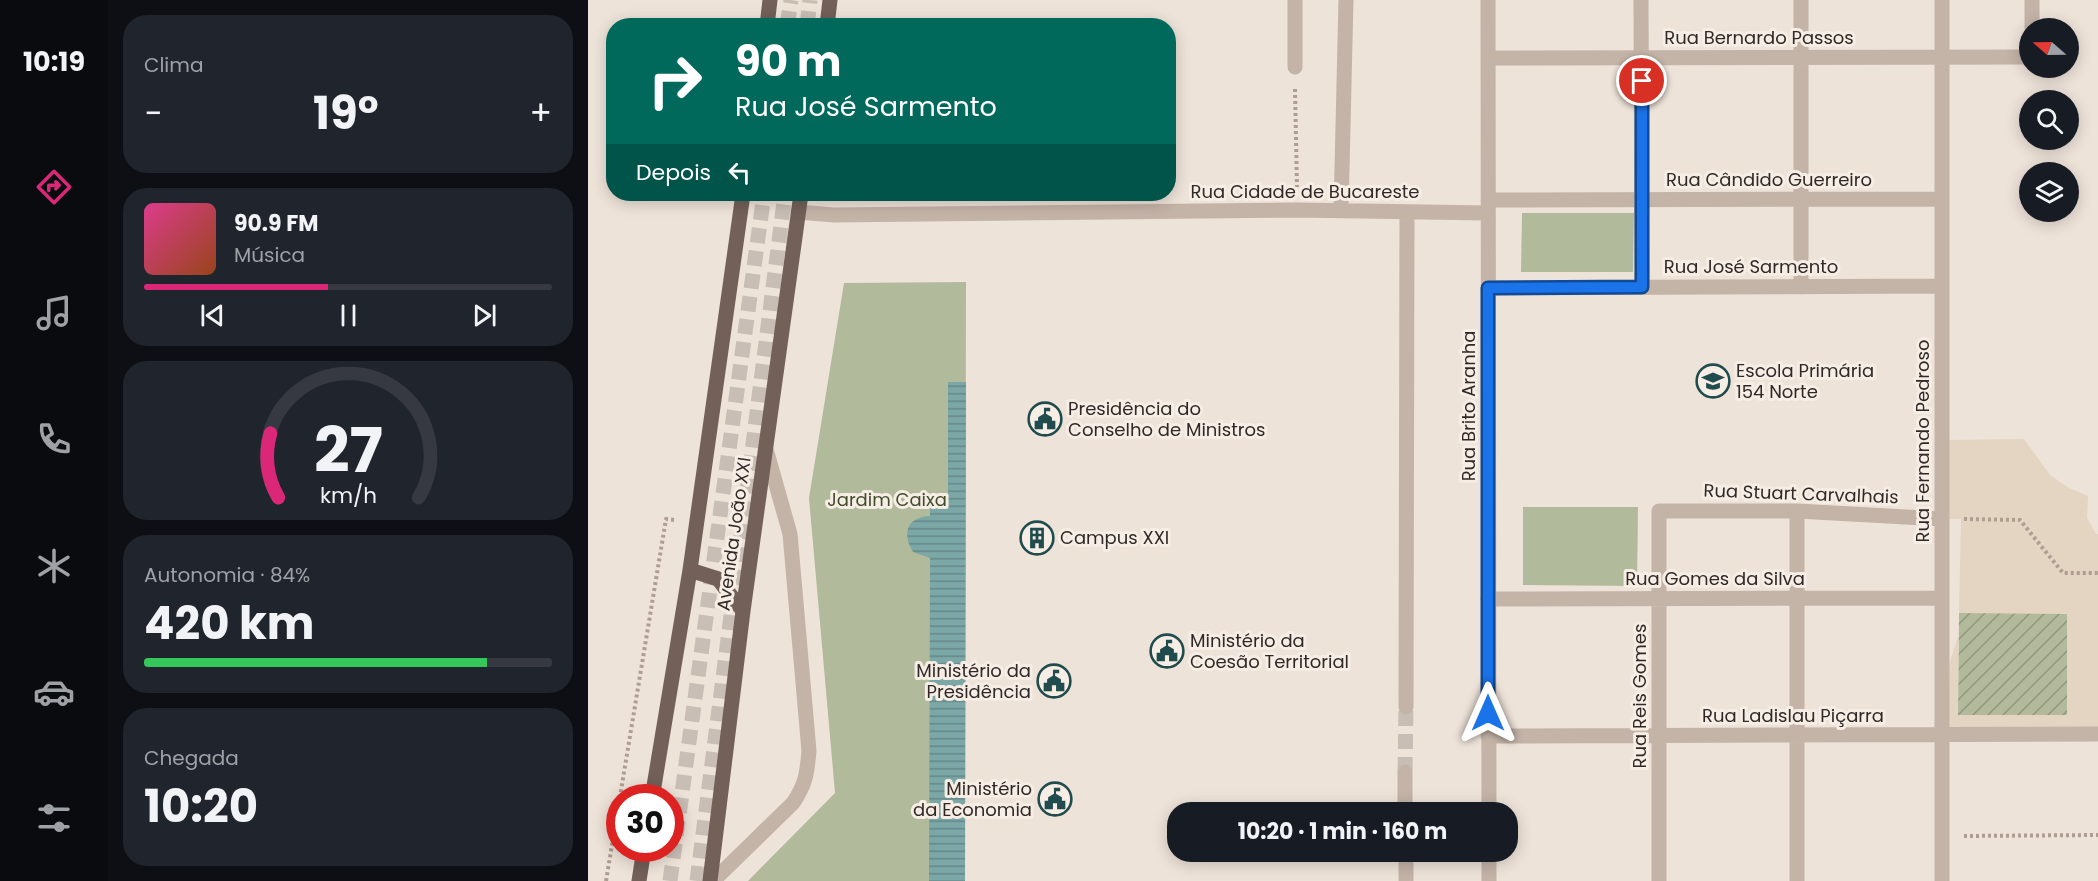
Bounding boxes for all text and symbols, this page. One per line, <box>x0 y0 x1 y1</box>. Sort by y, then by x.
north arrow <box>2019 18 2079 78</box>
map controls <box>2019 18 2079 222</box>
street label: Rua Bernardo Passos <box>1664 25 1854 50</box>
text: 90 m <box>735 32 842 91</box>
icon: right <box>636 42 714 120</box>
text: 10:19 <box>23 43 85 80</box>
text: Clima <box>144 51 203 79</box>
pin <box>1616 55 1667 106</box>
icon: arrive <box>1625 64 1658 97</box>
text: 19° <box>313 82 379 145</box>
text: Rua José Sarmento <box>735 88 997 125</box>
text: − <box>144 90 162 137</box>
text: + <box>529 90 552 137</box>
button: search <box>2019 90 2079 150</box>
icon: left <box>723 156 756 189</box>
text: Depois <box>636 157 711 188</box>
button: layers <box>2019 162 2079 222</box>
icon: directions <box>33 166 75 208</box>
street label: Rua Cândido Guerreiro <box>1666 167 1872 192</box>
street label: Rua Cidade de Bucareste <box>1191 179 1420 204</box>
text: 90.9 FM <box>234 208 319 239</box>
text: Música <box>234 241 305 269</box>
street label: Rua José Sarmento <box>1664 254 1838 279</box>
icon: music <box>33 292 75 334</box>
icon: previous <box>196 299 229 332</box>
icon: pause <box>332 299 365 332</box>
icon: next <box>468 299 501 332</box>
street label: Rua Brito Aranha <box>1456 331 1481 481</box>
street label: Rua Fernando Pedroso <box>1910 340 1935 543</box>
place label: Escola Primária 154 Norte <box>1736 358 1874 404</box>
school or university icon: Escola Primária 154 Norte <box>1695 363 1731 399</box>
place label: Presidência do Conselho de Ministros <box>1068 396 1265 442</box>
public building icon: Presidência do Conselho de Ministros <box>1027 401 1063 437</box>
text: 27 <box>313 406 383 494</box>
icon: phone <box>33 418 75 460</box>
street label: Avenida João XXI <box>710 456 757 612</box>
street label: Rua Stuart Carvalhais <box>1703 478 1899 509</box>
text: km/h <box>319 480 377 511</box>
park label: Jardim Caixa <box>827 487 947 512</box>
building icon: Campus XXI <box>1019 520 1055 556</box>
place label: Campus XXI <box>1060 525 1169 550</box>
icon: climate <box>33 545 75 587</box>
text: Autonomia · 84% <box>144 561 310 589</box>
street label: Rua Gomes da Silva <box>1625 566 1805 591</box>
text: 420 km <box>144 592 315 655</box>
street label: Rua Reis Gomes <box>1627 624 1652 768</box>
place label: Ministério da Coesão Territorial <box>1190 628 1349 674</box>
public building icon: Ministério da Coesão Territorial <box>1149 633 1185 669</box>
place label: Ministério da Presidência <box>916 658 1031 704</box>
public building icon: Ministério da Presidência <box>1036 663 1072 699</box>
icon: car <box>33 671 75 713</box>
position arrow <box>1456 681 1520 745</box>
street label: Rua Ladislau Piçarra <box>1702 703 1884 728</box>
text: Chegada <box>144 744 239 772</box>
text: 10:20 <box>144 775 258 838</box>
place label: Ministério da Economia <box>913 776 1032 822</box>
public building icon: Ministério da Economia <box>1037 781 1073 817</box>
speed limit sign: 30 <box>606 784 684 862</box>
icon: filters <box>33 797 75 839</box>
text: 10:20 · 1 min · 160 m <box>1238 816 1447 847</box>

